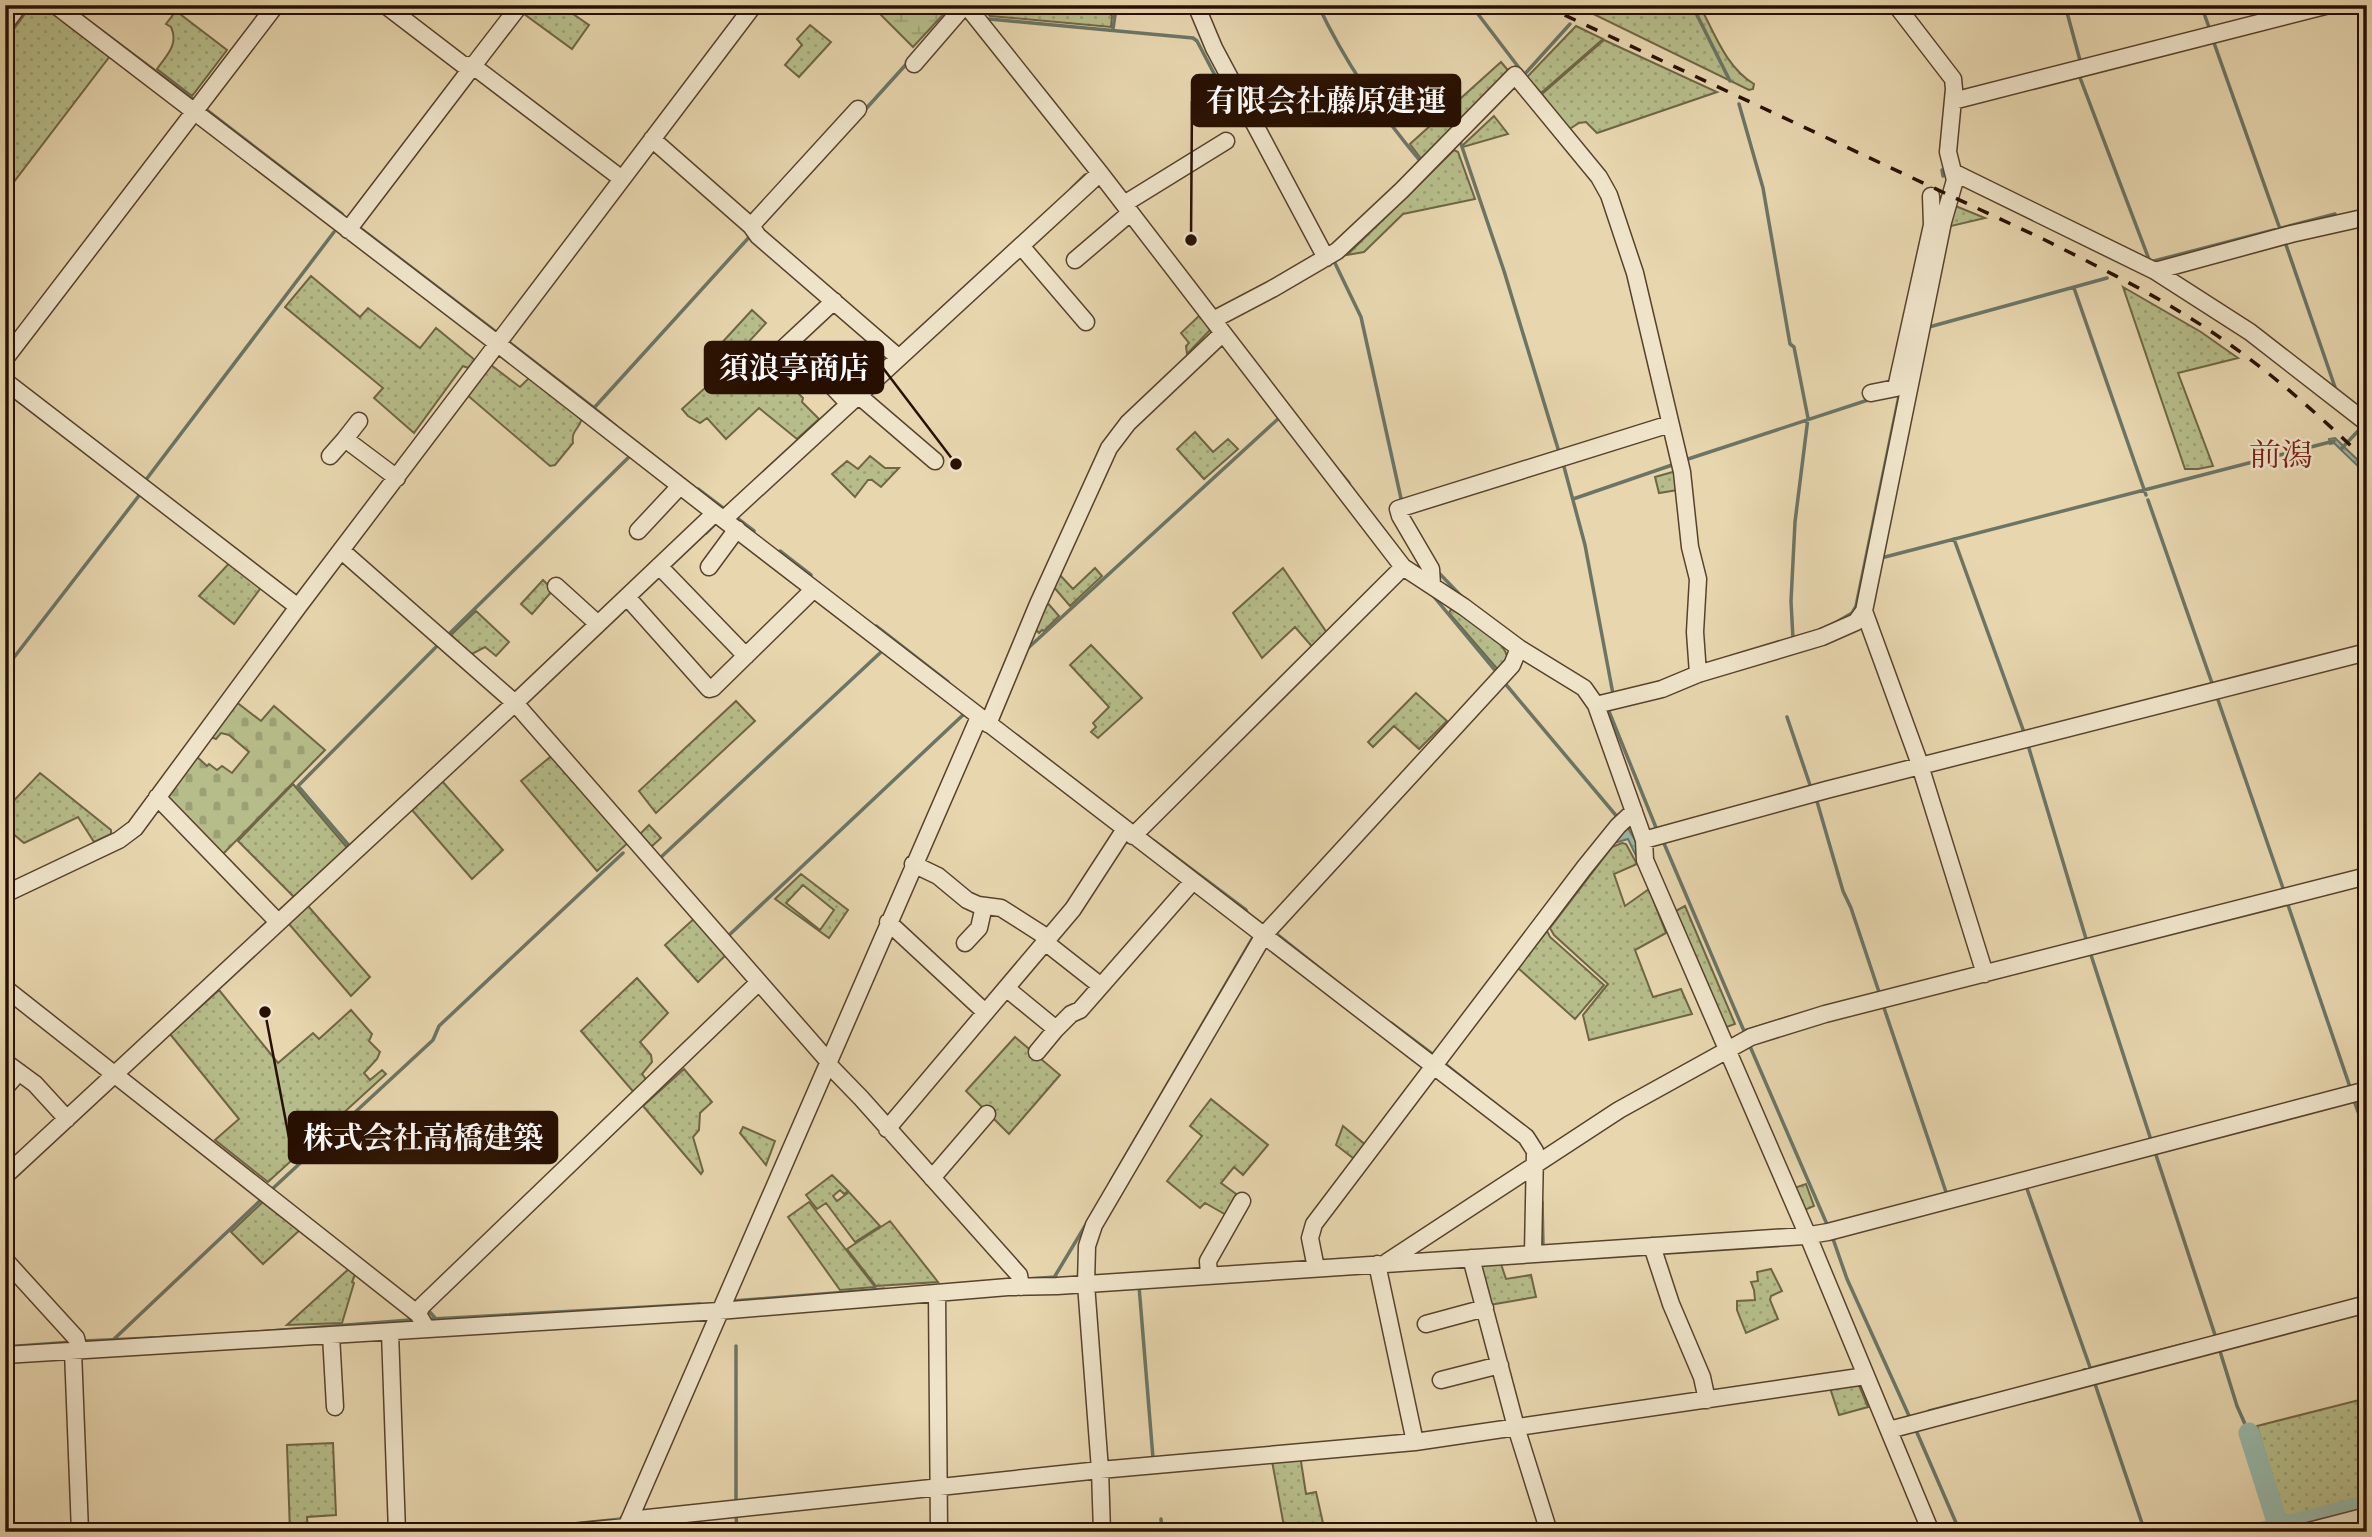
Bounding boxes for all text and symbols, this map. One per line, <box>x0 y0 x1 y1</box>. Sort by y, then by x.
callout: 有限会社藤原建運 <box>1192 75 1460 126</box>
text: 有限会社藤原建運 <box>1206 82 1446 124</box>
callout: 須浪享商店 <box>705 342 883 393</box>
text: 須浪享商店 <box>719 349 869 391</box>
district label: 前潟 <box>2249 436 2313 480</box>
callout: 株式会社高橋建築 <box>289 1112 557 1163</box>
text: 株式会社高橋建築 <box>303 1119 543 1161</box>

